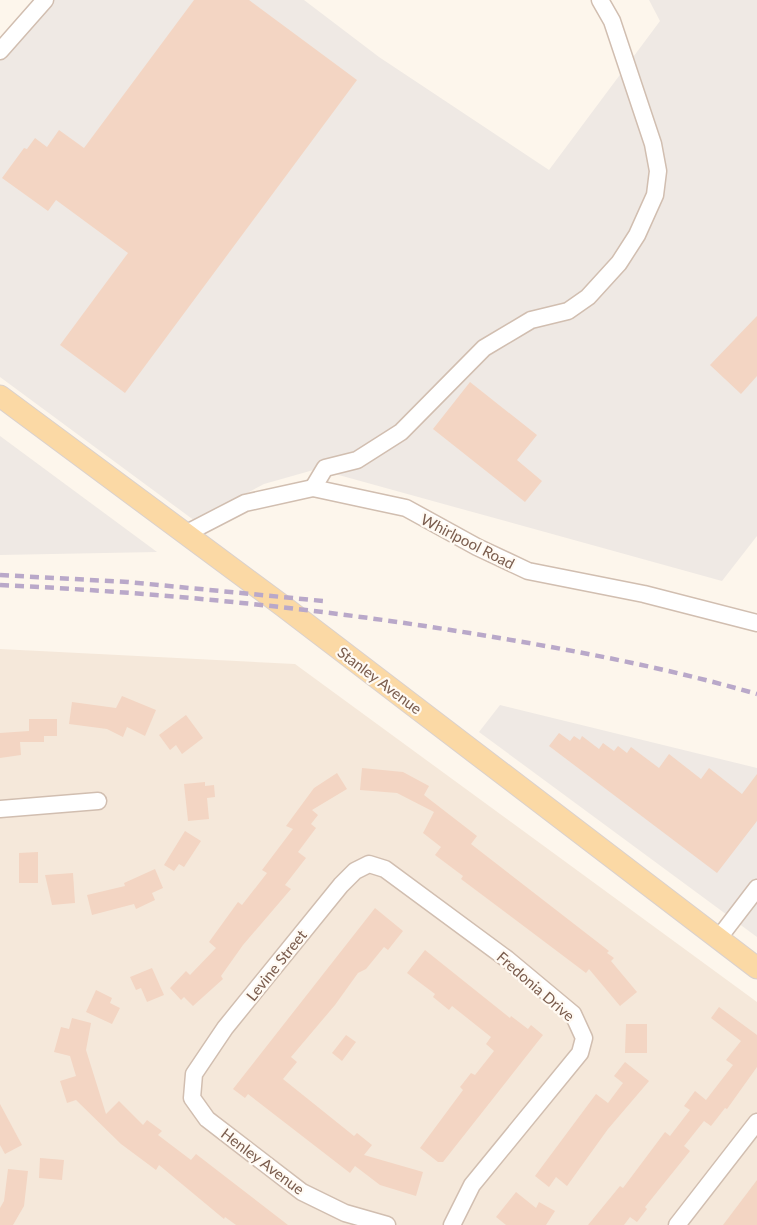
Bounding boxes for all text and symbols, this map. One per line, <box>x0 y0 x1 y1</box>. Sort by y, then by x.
street label: Whirlpool Road <box>418 510 518 572</box>
street label: Stanley Avenue <box>334 643 426 718</box>
street label: Levine Street <box>242 925 310 1004</box>
street label: Fredonia Drive <box>494 947 579 1025</box>
street label: Henley Avenue <box>218 1124 308 1198</box>

